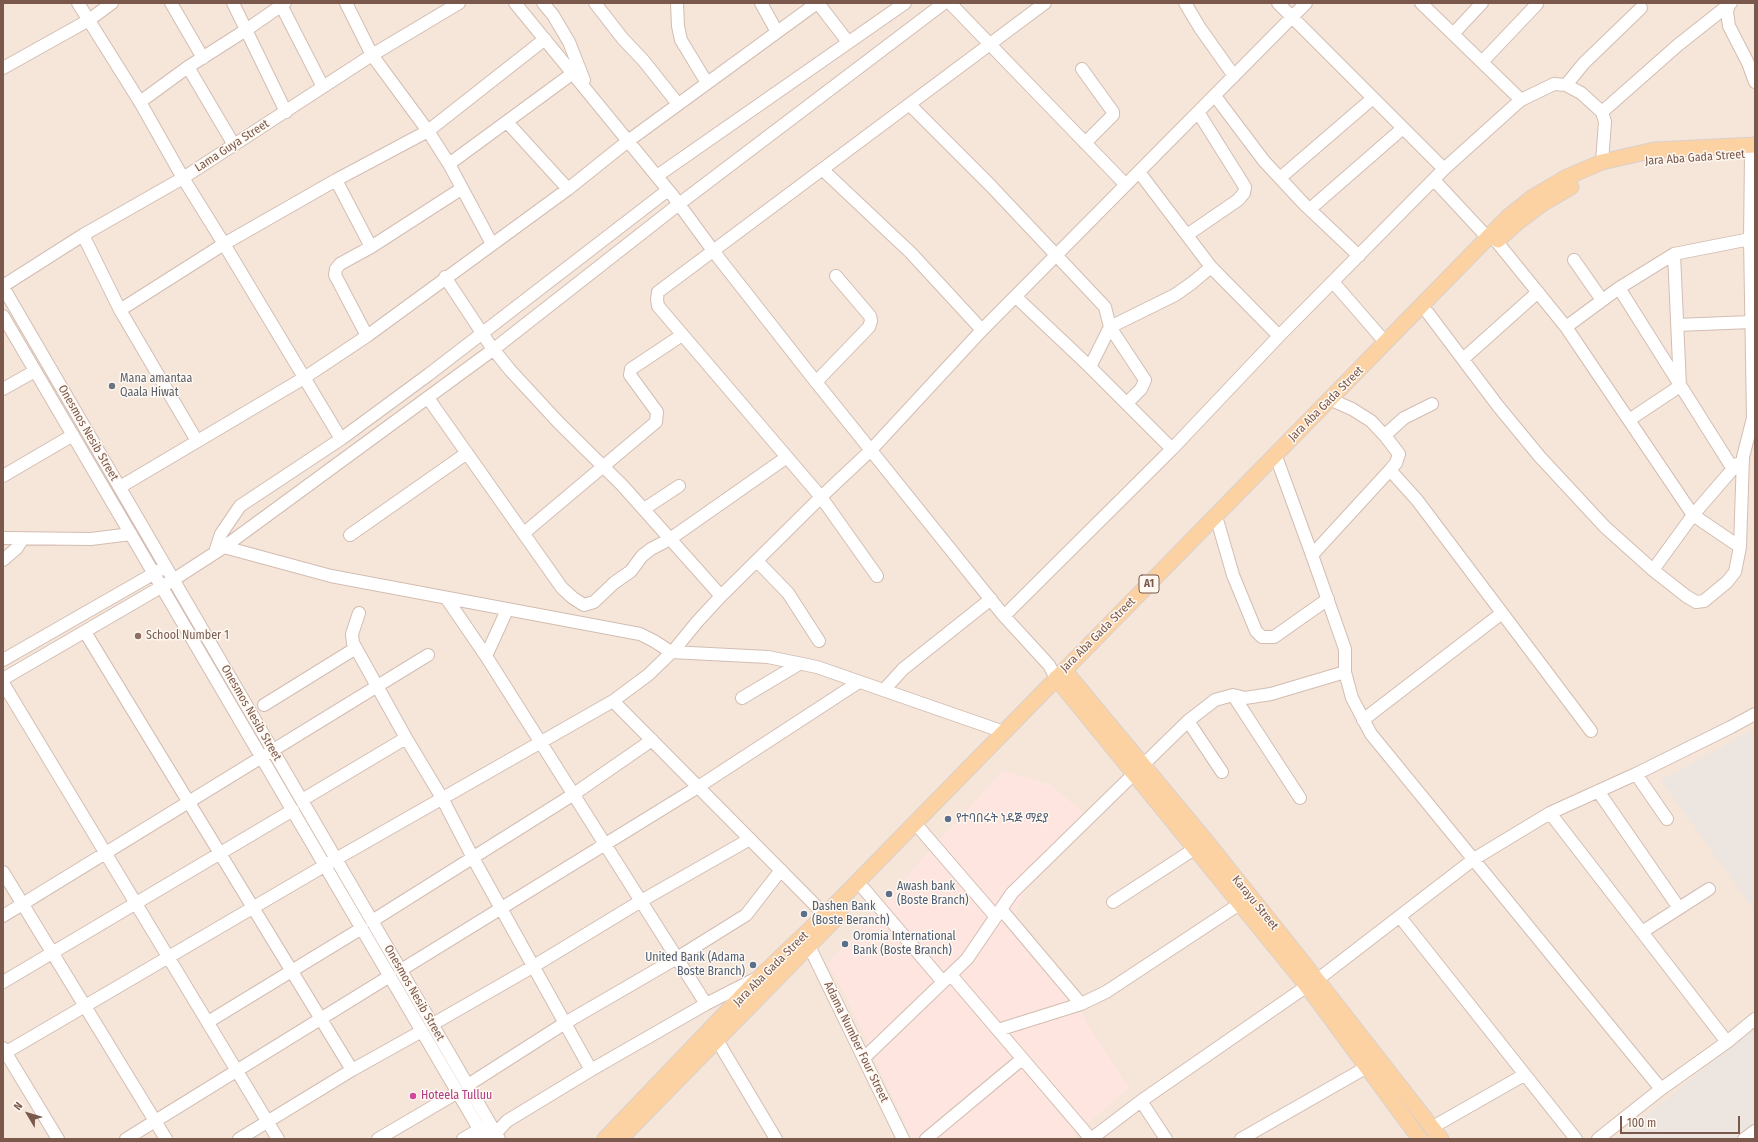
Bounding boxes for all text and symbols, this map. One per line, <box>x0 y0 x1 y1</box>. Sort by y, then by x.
street label: Lama Guya Street <box>192 117 272 175</box>
street label: Jara Aba Gada Street <box>1644 147 1746 169</box>
street label: Jara Aba Gada Street <box>1285 363 1367 445</box>
place label: Mana amantaa Qaala Hiwat <box>120 372 192 400</box>
marker: Mana amantaa Qaala Hiwat <box>107 381 117 391</box>
street label: Onesmos Nesib Street <box>55 382 121 484</box>
road number: A1 <box>1139 575 1159 593</box>
street label: Jara Aba Gada Street <box>1057 594 1139 676</box>
place label: School Number 1 <box>146 629 229 643</box>
marker: School Number 1 <box>133 631 143 641</box>
street label: Onesmos Nesib Street <box>218 662 284 764</box>
place label: የተባበሩት ነዳጅ ማደያ <box>956 812 1049 826</box>
marker: የተባበሩት ነዳጅ ማደያ <box>943 814 953 824</box>
street label: Karayu Street <box>1229 873 1281 933</box>
place label: Awash bank (Boste Branch) <box>897 880 969 908</box>
marker: Awash bank (Boste Branch) <box>884 889 894 899</box>
place label: Dashen Bank (Boste Beranch) <box>812 900 890 928</box>
marker: Dashen Bank (Boste Beranch) <box>799 909 809 919</box>
street label: Jara Aba Gada Street <box>730 928 812 1010</box>
place label: Oromia International Bank (Boste Branch) <box>853 930 956 958</box>
marker: Oromia International Bank (Boste Branch) <box>840 939 850 949</box>
street label: Onesmos Nesib Street <box>381 942 447 1044</box>
place label: United Bank (Adama Boste Branch) <box>645 951 745 979</box>
marker: United Bank (Adama Boste Branch) <box>748 960 758 970</box>
street label: Adama Number Four Street <box>820 979 892 1105</box>
place label: Hoteela Tulluu <box>421 1089 492 1103</box>
marker: Hoteela Tulluu <box>408 1091 418 1101</box>
north arrow <box>8 1094 48 1134</box>
text: N <box>11 1100 25 1113</box>
scale bar <box>1622 1108 1742 1134</box>
text: 100 m <box>1627 1116 1656 1130</box>

